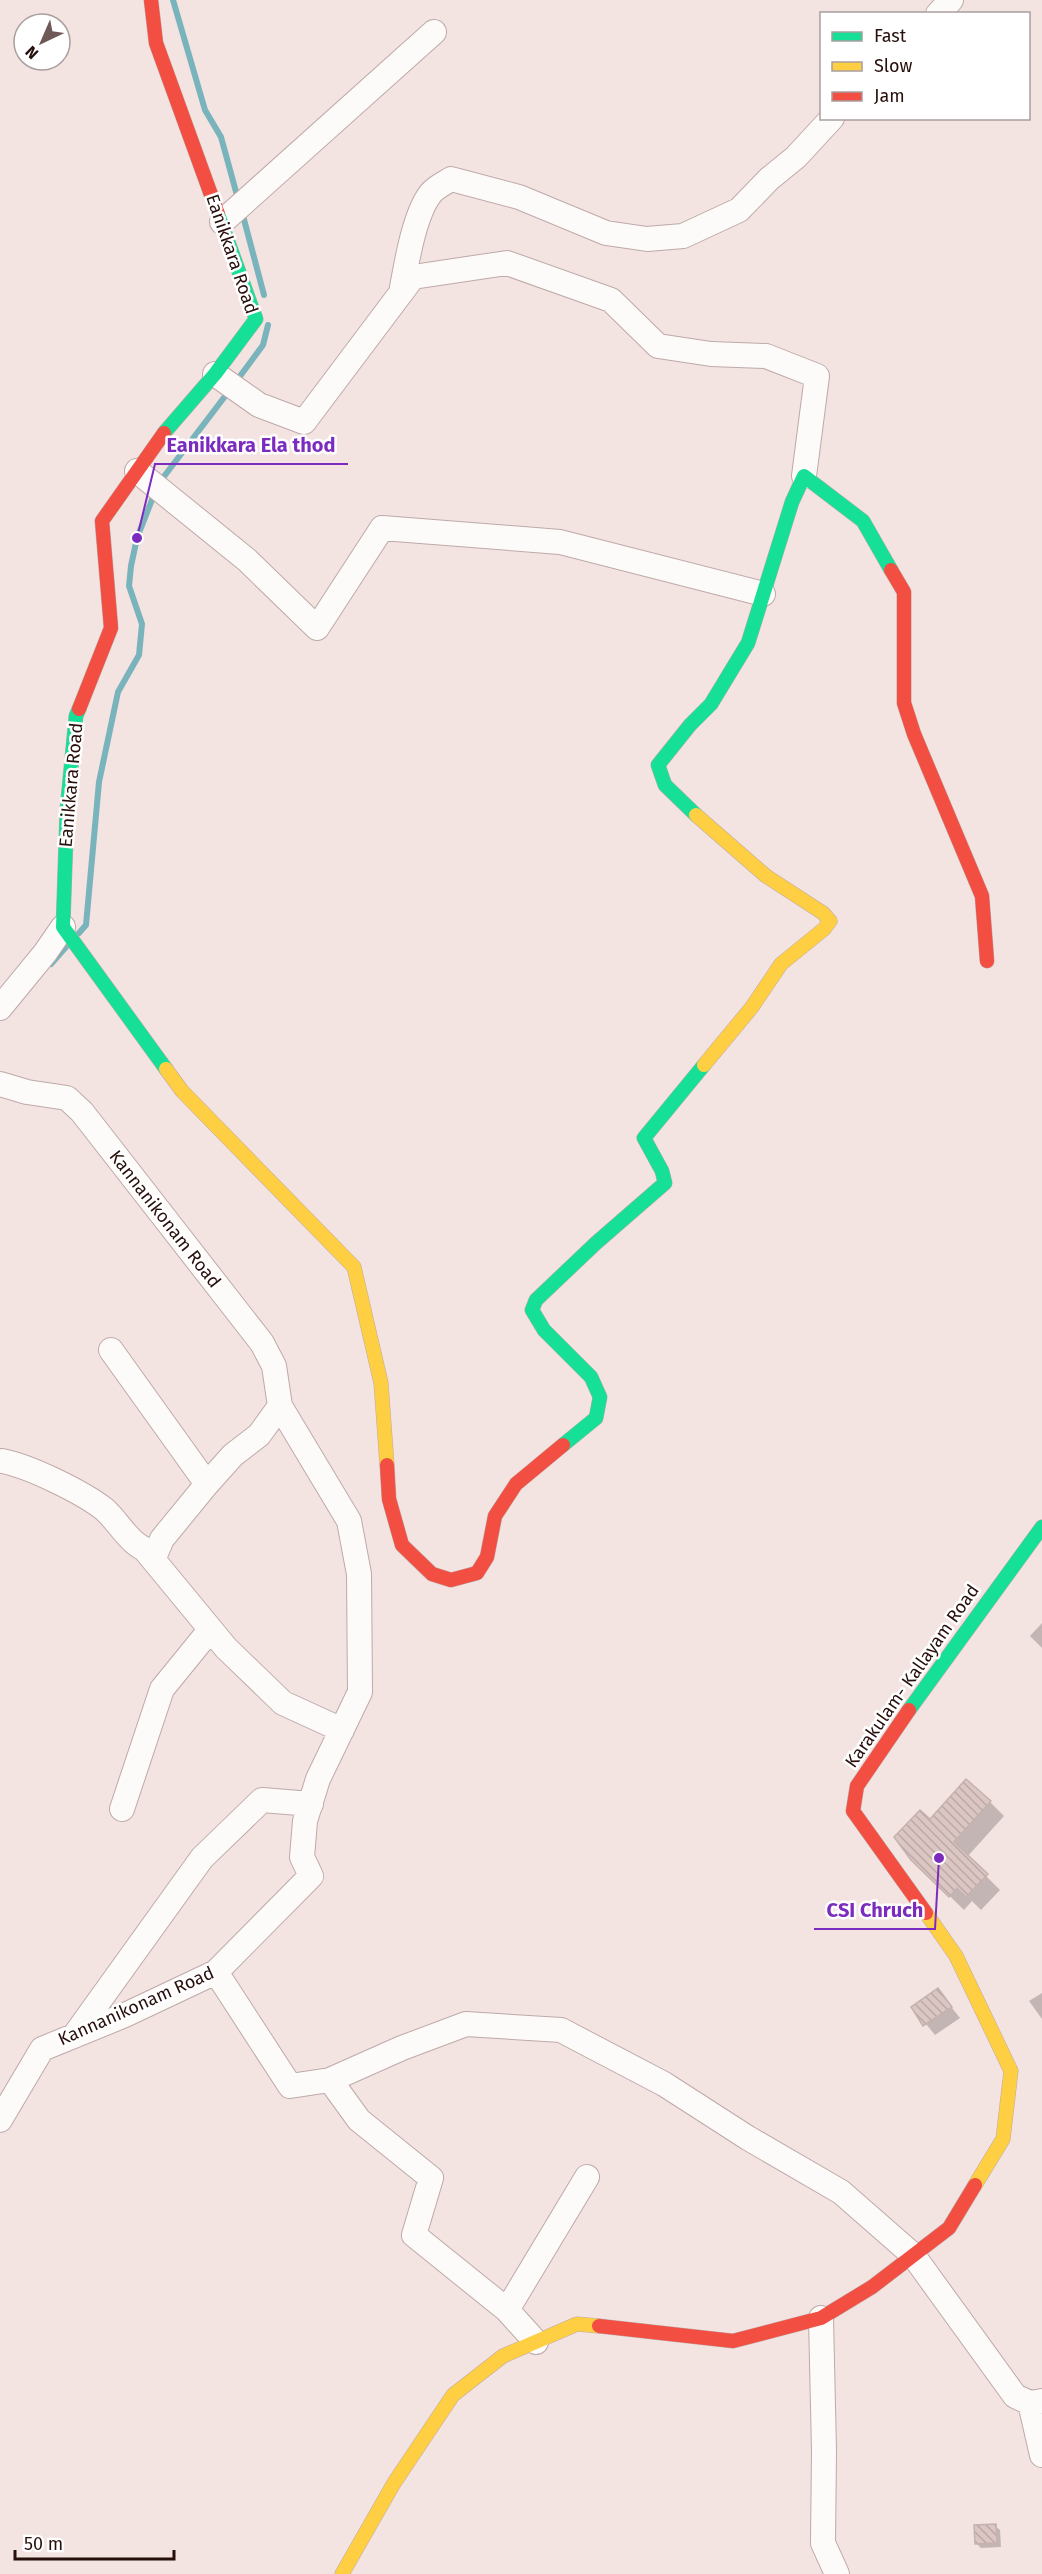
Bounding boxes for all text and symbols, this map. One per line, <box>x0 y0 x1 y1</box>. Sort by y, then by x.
north arrow <box>12 12 72 72</box>
legend <box>820 12 1030 120</box>
text: Fast <box>874 25 907 47</box>
text: N <box>22 42 42 63</box>
text: Slow <box>874 55 913 77</box>
text: Jam <box>874 85 905 107</box>
street label: Eanikkara Road <box>201 191 263 317</box>
callout: Eanikkara Ela thod <box>155 426 348 464</box>
text: Eanikkara Ela thod <box>166 433 336 457</box>
street label: Eanikkara Road <box>55 722 87 848</box>
street label: Kannanikonam Road <box>104 1146 226 1292</box>
street label: Karakulam- Kallayam Road <box>840 1580 984 1772</box>
callout: CSI Chruch <box>814 1891 935 1929</box>
text: CSI Chruch <box>827 1898 923 1922</box>
street label: Kannanikonam Road <box>55 1962 217 2050</box>
scale bar <box>15 2523 174 2561</box>
text: 50 m <box>24 2533 63 2555</box>

